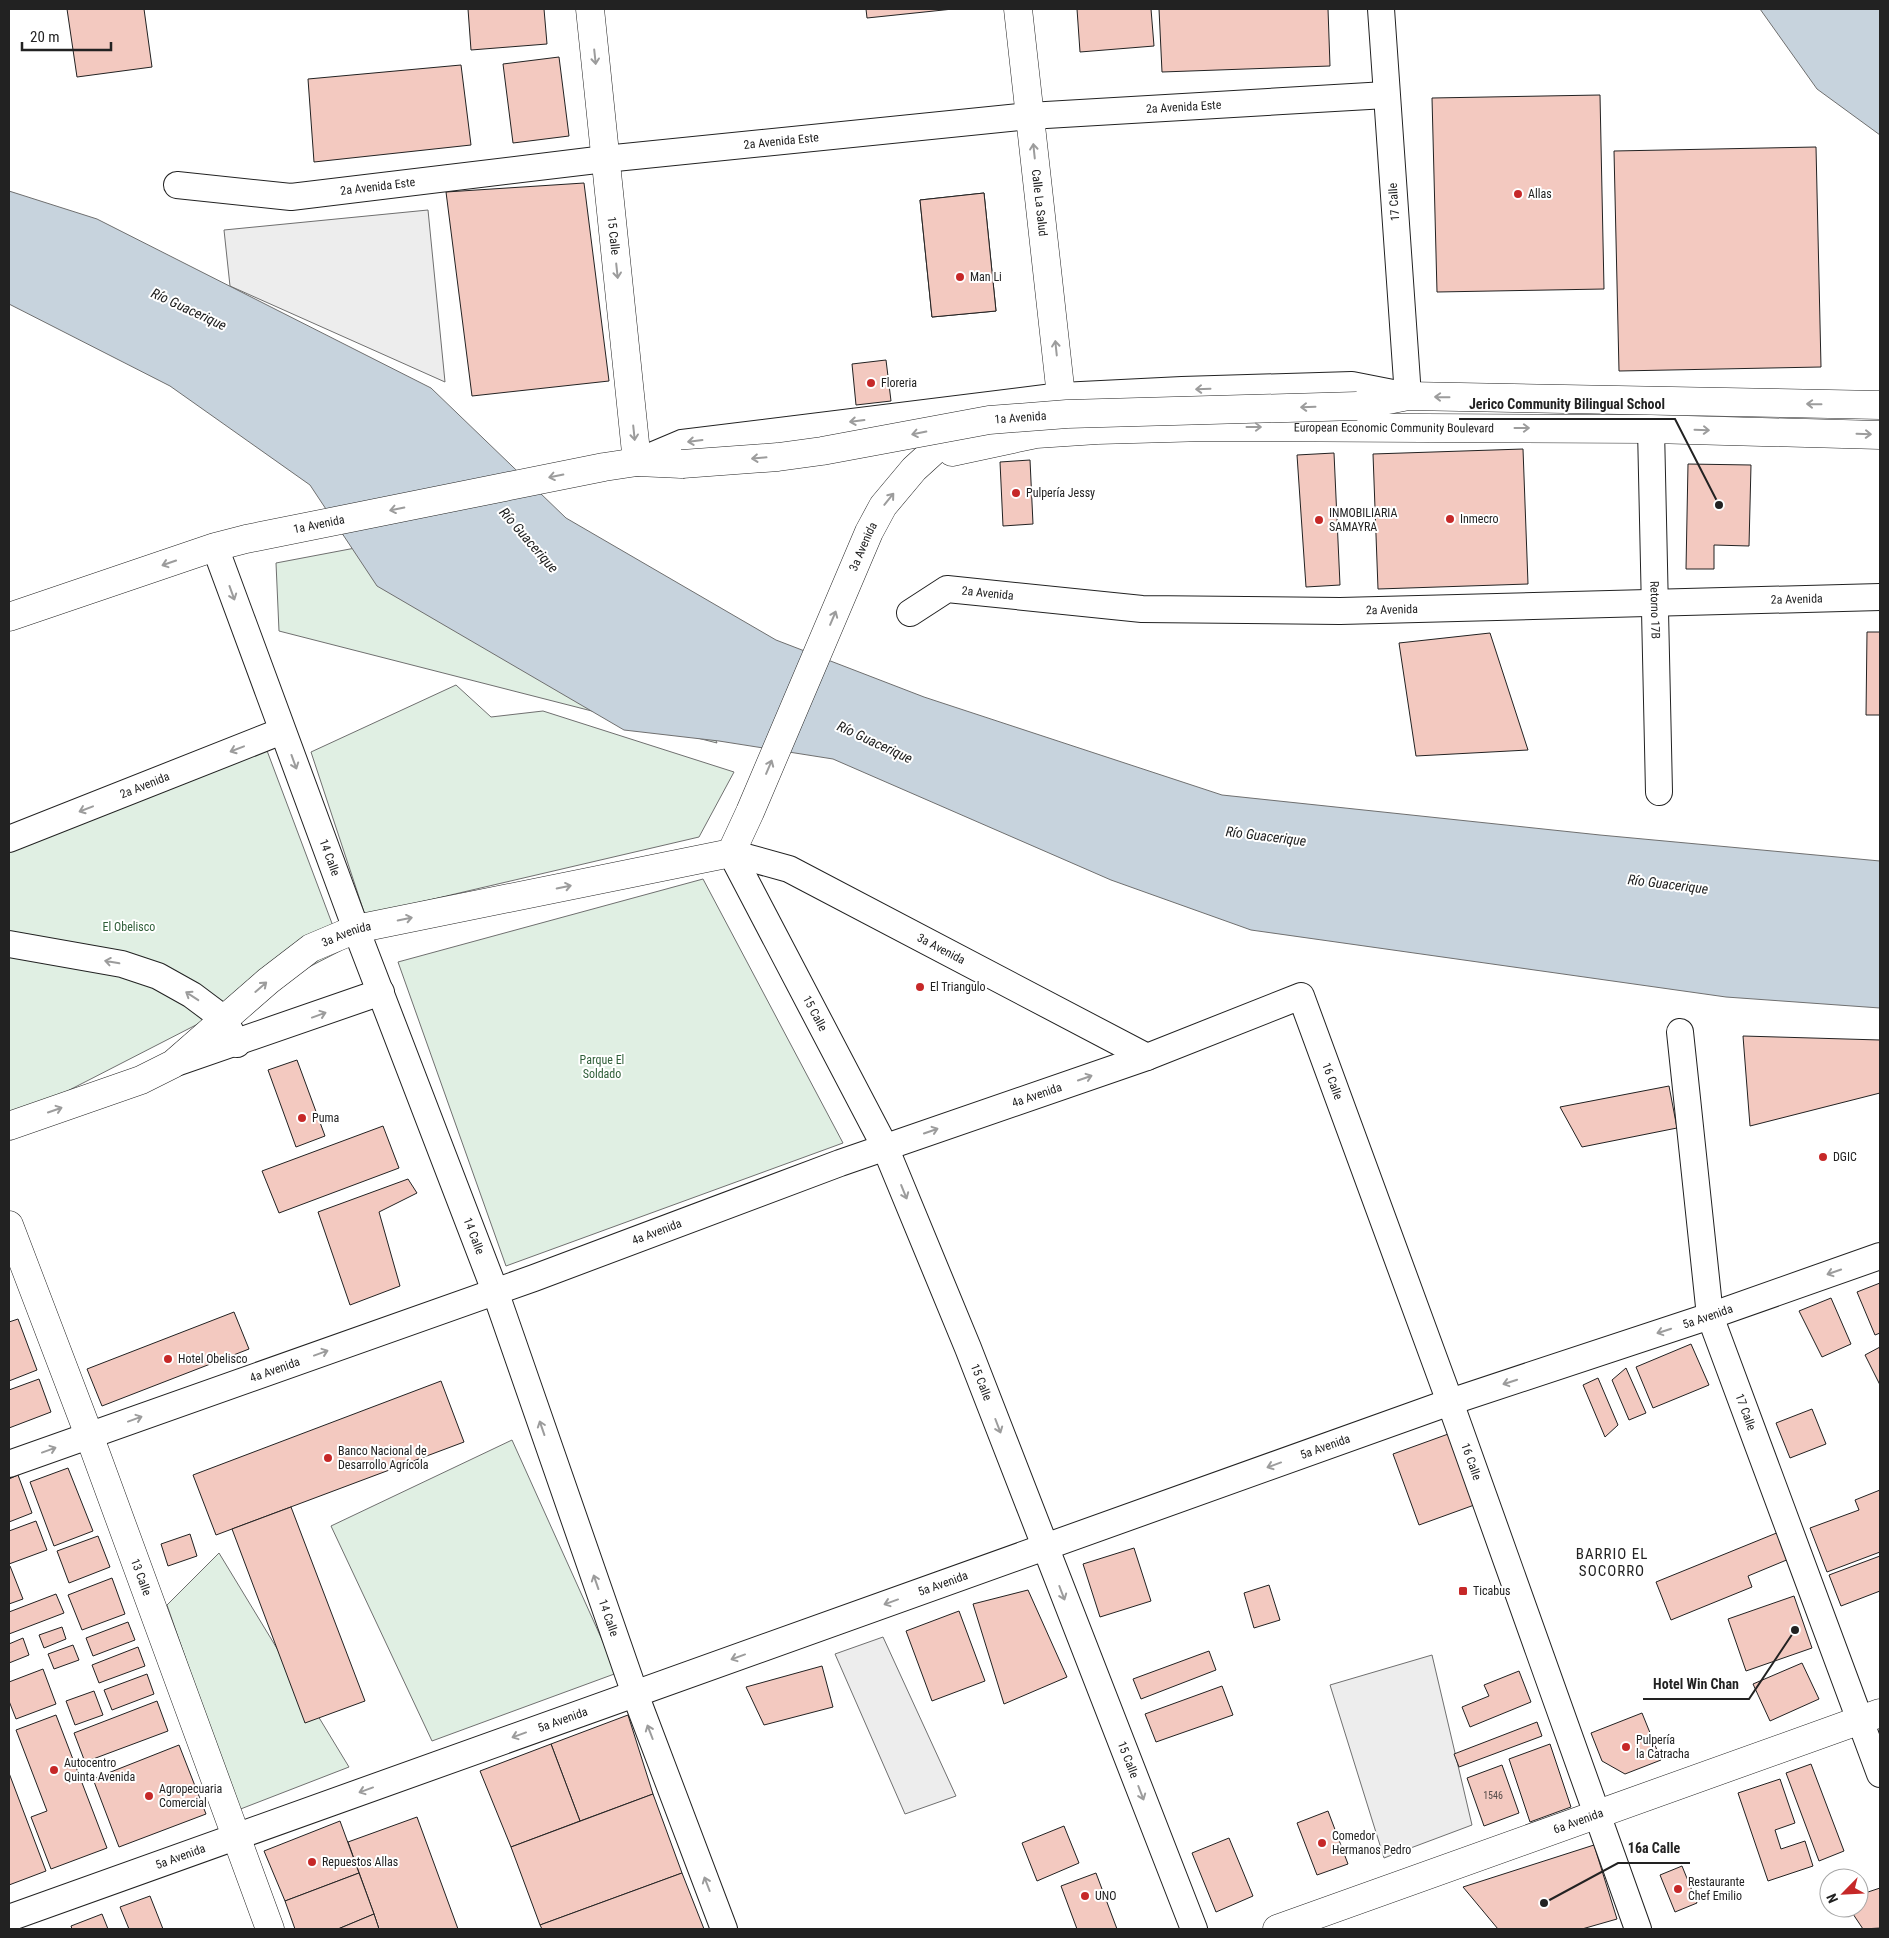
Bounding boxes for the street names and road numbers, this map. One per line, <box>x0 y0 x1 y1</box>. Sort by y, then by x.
street label: 2a Avenida Este <box>1146 98 1222 116</box>
street label: 2a Avenida Este <box>743 130 820 152</box>
street label: Calle La Salud <box>1029 169 1050 237</box>
street label: 2a Avenida Este <box>339 175 416 198</box>
street label: 17 Calle <box>1386 182 1402 222</box>
street label: 15 Calle <box>605 216 623 256</box>
street label: 1a Avenida <box>994 409 1047 427</box>
street label: European Economic Community Boulevard <box>1294 420 1494 435</box>
street label: 1a Avenida <box>292 512 346 536</box>
street label: 3a Avenida <box>846 519 880 573</box>
street label: Retorno 17B <box>1647 581 1663 639</box>
street label: 2a Avenida <box>961 584 1015 603</box>
street label: 2a Avenida <box>1771 591 1823 607</box>
street label: 2a Avenida <box>1366 602 1418 617</box>
street label: 2a Avenida <box>118 769 172 801</box>
street label: 14 Calle <box>316 837 343 878</box>
street label: 3a Avenida <box>319 919 373 950</box>
street label: 3a Avenida <box>915 931 968 967</box>
street label: 15 Calle <box>800 993 830 1034</box>
street label: 16 Calle <box>1319 1061 1346 1102</box>
street label: 4a Avenida <box>1010 1080 1064 1110</box>
street label: 14 Calle <box>460 1216 487 1257</box>
street label: 4a Avenida <box>630 1216 684 1248</box>
street label: 5a Avenida <box>1681 1301 1735 1332</box>
street label: 4a Avenida <box>248 1354 302 1385</box>
street label: 15 Calle <box>968 1362 995 1403</box>
street label: 17 Calle <box>1732 1392 1759 1433</box>
street label: 5a Avenida <box>1298 1431 1352 1462</box>
street label: 16 Calle <box>1458 1441 1484 1482</box>
street label: 13 Calle <box>128 1557 154 1598</box>
street label: 5a Avenida <box>916 1568 970 1599</box>
street label: 14 Calle <box>596 1597 622 1639</box>
street label: 5a Avenida <box>536 1704 590 1735</box>
street label: 15 Calle <box>1115 1739 1142 1780</box>
street label: 6a Avenida <box>1551 1806 1605 1836</box>
street label: 5a Avenida <box>153 1841 207 1872</box>

